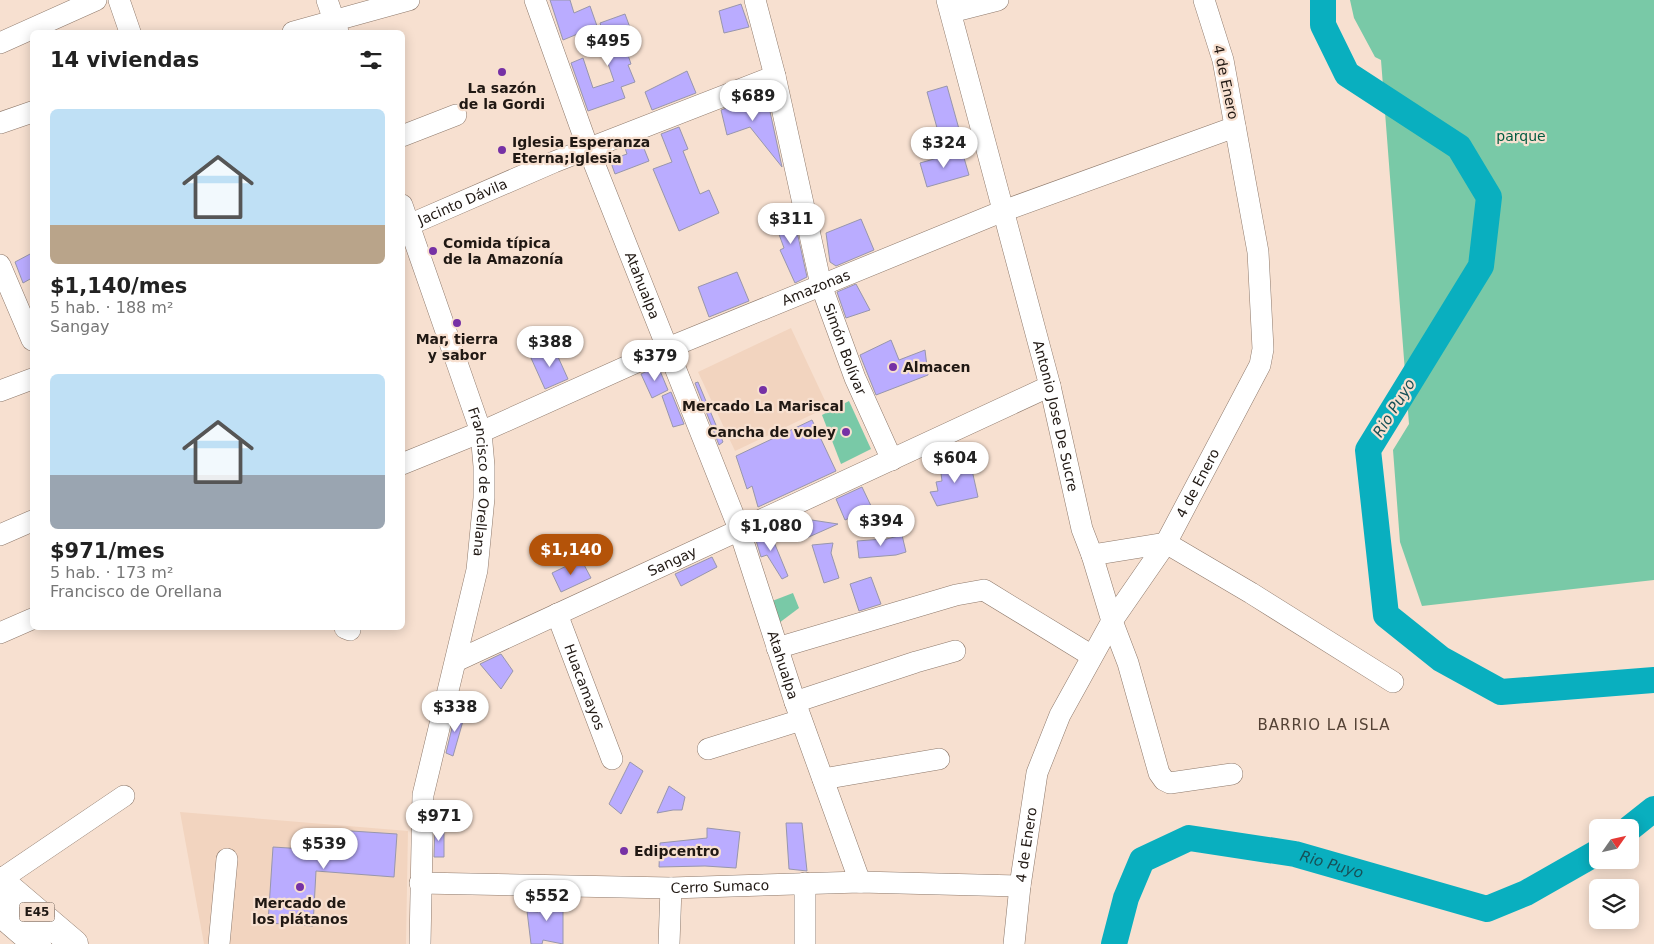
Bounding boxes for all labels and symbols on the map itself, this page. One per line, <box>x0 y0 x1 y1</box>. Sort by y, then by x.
pin: $495 <box>578 24 638 67</box>
street label: 4 de Enero <box>1210 43 1242 121</box>
marker: La sazón de la Gordi <box>496 66 508 78</box>
place label: La sazón de la Gordi <box>459 80 545 112</box>
pin: $689 <box>723 80 783 122</box>
pin: $324 <box>914 126 974 169</box>
park label: parque <box>1496 128 1546 144</box>
place label: Iglesia Esperanza Eterna;Iglesia <box>512 134 650 166</box>
marker: Iglesia Esperanza Eterna;Iglesia <box>496 144 508 156</box>
street label: Jacinto Dávila <box>415 175 510 229</box>
pin: $311 <box>761 202 821 245</box>
place label: Comida típica de la Amazonía <box>443 235 563 267</box>
marker: Comida típica de la Amazonía <box>427 245 439 257</box>
street label: Atahualpa <box>622 249 663 321</box>
street label: Amazonas <box>779 266 852 309</box>
street label: Simón Bolívar <box>820 301 870 398</box>
marker: Mar, tierra y sabor <box>451 317 463 329</box>
pin: $388 <box>520 326 580 368</box>
place label: Mar, tierra y sabor <box>416 331 498 363</box>
street label: Antonio Jose De Sucre <box>1030 339 1081 493</box>
pin: $379 <box>625 340 685 382</box>
place label: Almacen <box>903 359 970 375</box>
marker: Almacen <box>887 361 899 373</box>
water label: Rio Puyo <box>1369 376 1419 440</box>
marker: Mercado La Mariscal <box>757 384 769 396</box>
place label: Mercado La Mariscal <box>682 398 844 414</box>
street label: Francisco de Orellana <box>465 405 492 557</box>
place label: Cancha de voley <box>707 424 836 440</box>
marker: Cancha de voley <box>840 426 852 438</box>
pin: $604 <box>925 442 985 484</box>
street label: 4 de Enero <box>1173 446 1222 520</box>
pin: $394 <box>851 504 911 547</box>
pin: $1,080 <box>730 510 812 552</box>
pin: $1,140 <box>530 534 612 576</box>
street label: Sangay <box>645 543 699 579</box>
street label: Atahualpa <box>764 629 802 701</box>
street label: Huacamayos <box>561 642 608 732</box>
pin: $338 <box>425 690 485 733</box>
district label: BARRIO LA ISLA <box>1257 716 1391 734</box>
pin: $971 <box>409 800 469 842</box>
street label: 4 de Enero <box>1013 806 1040 883</box>
north arrow <box>1589 819 1639 869</box>
pin: $539 <box>294 828 354 870</box>
place label: Edipcentro <box>634 843 720 859</box>
marker: Edipcentro <box>618 845 630 857</box>
water label: Rio Puyo <box>1298 847 1365 882</box>
street label: Cerro Sumaco <box>670 877 769 896</box>
pin: $552 <box>517 880 577 922</box>
marker: Mercado de los plátanos <box>294 881 306 893</box>
place label: Mercado de los plátanos <box>252 895 348 927</box>
road number: E45 <box>20 902 54 922</box>

